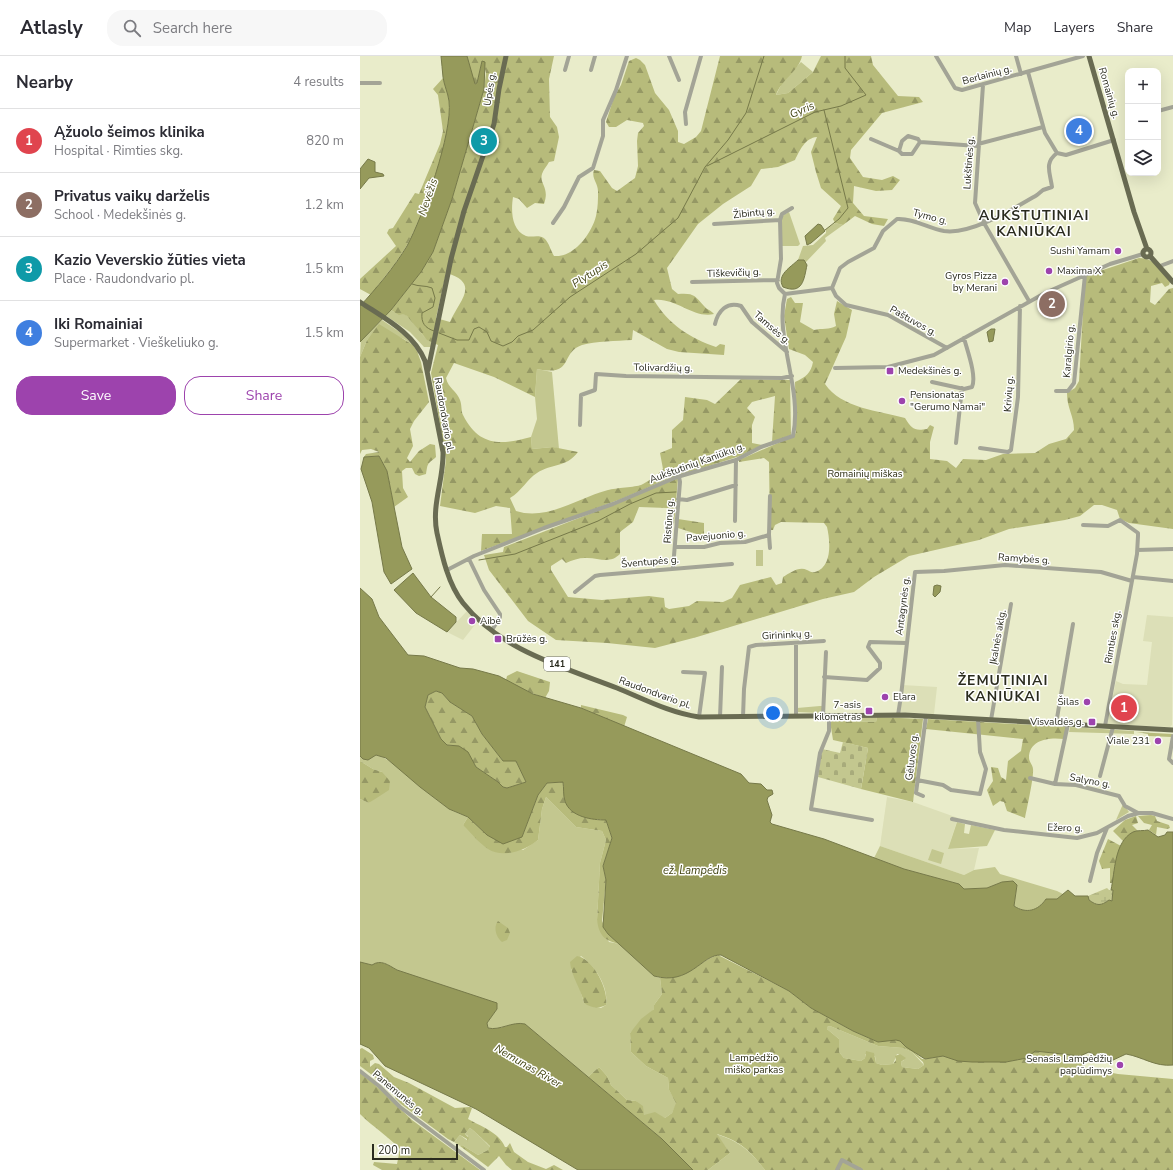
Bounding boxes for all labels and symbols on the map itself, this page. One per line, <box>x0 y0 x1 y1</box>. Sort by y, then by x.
street label: Berlainių g. <box>961 62 1013 88</box>
street label: Romainių g. <box>1095 66 1123 120</box>
street label: Upės g. <box>480 71 500 107</box>
water label: Gyris <box>787 98 817 122</box>
pin: 4 <box>1066 116 1092 146</box>
pin: 3 <box>471 126 497 156</box>
street label: Lukštinės g. <box>960 136 978 190</box>
water label: Nevėžis <box>415 176 441 218</box>
street label: Žibintų g. <box>732 204 776 222</box>
street label: Tymo g. <box>911 206 949 228</box>
district label: AUKŠTUTINIAI KANIŪKAI <box>979 206 1089 241</box>
place label: Sushi Yamam <box>1050 244 1110 258</box>
marker: Sushi Yamam <box>1113 246 1123 256</box>
water label: Plytupis <box>569 257 611 291</box>
place label: Maxima X <box>1057 264 1102 278</box>
street label: Tiškevičių g. <box>707 265 761 281</box>
marker: Maxima X <box>1044 266 1054 276</box>
place label: Gyros Pizza by Merani <box>945 269 997 295</box>
marker: Gyros Pizza by Merani <box>1000 277 1010 287</box>
pin: 2 <box>1039 289 1065 319</box>
street label: Paštuvos g. <box>887 302 939 340</box>
street label: Tamsės g. <box>751 308 793 348</box>
street label: Karalgirio g. <box>1060 324 1078 378</box>
street label: Tolivardžių g. <box>633 360 693 376</box>
place label: Medekšinės g. <box>898 364 962 378</box>
marker: Medekšinės g. <box>885 366 895 376</box>
street label: Raudondvario pl. <box>431 376 457 454</box>
street label: Krivių g. <box>1001 376 1017 412</box>
place label: Pensionatas "Gerumo Namai" <box>910 388 985 414</box>
marker: Pensionatas "Gerumo Namai" <box>897 396 907 406</box>
street label: Aukštutinių Kaniūkų g. <box>648 439 746 487</box>
park label: Romainių miškas <box>827 467 903 481</box>
street label: Ristūnų g. <box>660 498 678 544</box>
street label: Pavejuonio g. <box>686 526 746 546</box>
street label: Ramybės g. <box>997 550 1051 568</box>
street label: Šventupės g. <box>621 553 679 571</box>
street label: Antagynės g. <box>892 576 914 636</box>
street label: Įkalnės aklg. <box>986 608 1010 666</box>
street label: Rimties skg. <box>1101 609 1125 665</box>
place label: Aibė <box>480 614 501 628</box>
marker: Aibė <box>467 616 477 626</box>
street label: Girininkų g. <box>761 627 813 643</box>
place label: Brūžės g. <box>506 632 547 646</box>
marker: Brūžės g. <box>493 634 503 644</box>
road number: 141 <box>544 657 570 671</box>
district label: ŽEMUTINIAI KANIŪKAI <box>958 671 1048 706</box>
street label: Raudondvario pl. <box>617 673 693 713</box>
place label: Elara <box>893 690 916 704</box>
marker: Elara <box>880 692 890 702</box>
pin: 1 <box>1111 693 1137 723</box>
place label: Šilas <box>1057 695 1079 709</box>
marker: Šilas <box>1082 697 1092 707</box>
place label: 7-asis kilometras <box>814 698 861 724</box>
your location <box>763 703 783 723</box>
marker: 7-asis kilometras <box>864 706 874 716</box>
place label: Visvaldės g. <box>1029 715 1084 729</box>
marker: Visvaldės g. <box>1087 717 1097 727</box>
street label: Gėluvos g. <box>902 733 922 781</box>
place label: Viale 231 <box>1106 734 1150 748</box>
marker: Viale 231 <box>1153 736 1163 746</box>
street label: Salyno g. <box>1068 770 1112 792</box>
street label: Ežero g. <box>1047 820 1083 836</box>
water label: ež. Lampėdis <box>663 863 727 878</box>
water label: Nemunas River <box>492 1041 565 1092</box>
park label: Lampėdžio miško parkas <box>725 1051 783 1077</box>
place label: Senasis Lampėdžių paplūdimys <box>1026 1052 1112 1078</box>
marker: Senasis Lampėdžių paplūdimys <box>1115 1060 1125 1070</box>
street label: Panemunės g. <box>369 1067 427 1119</box>
scale bar <box>372 1142 458 1161</box>

